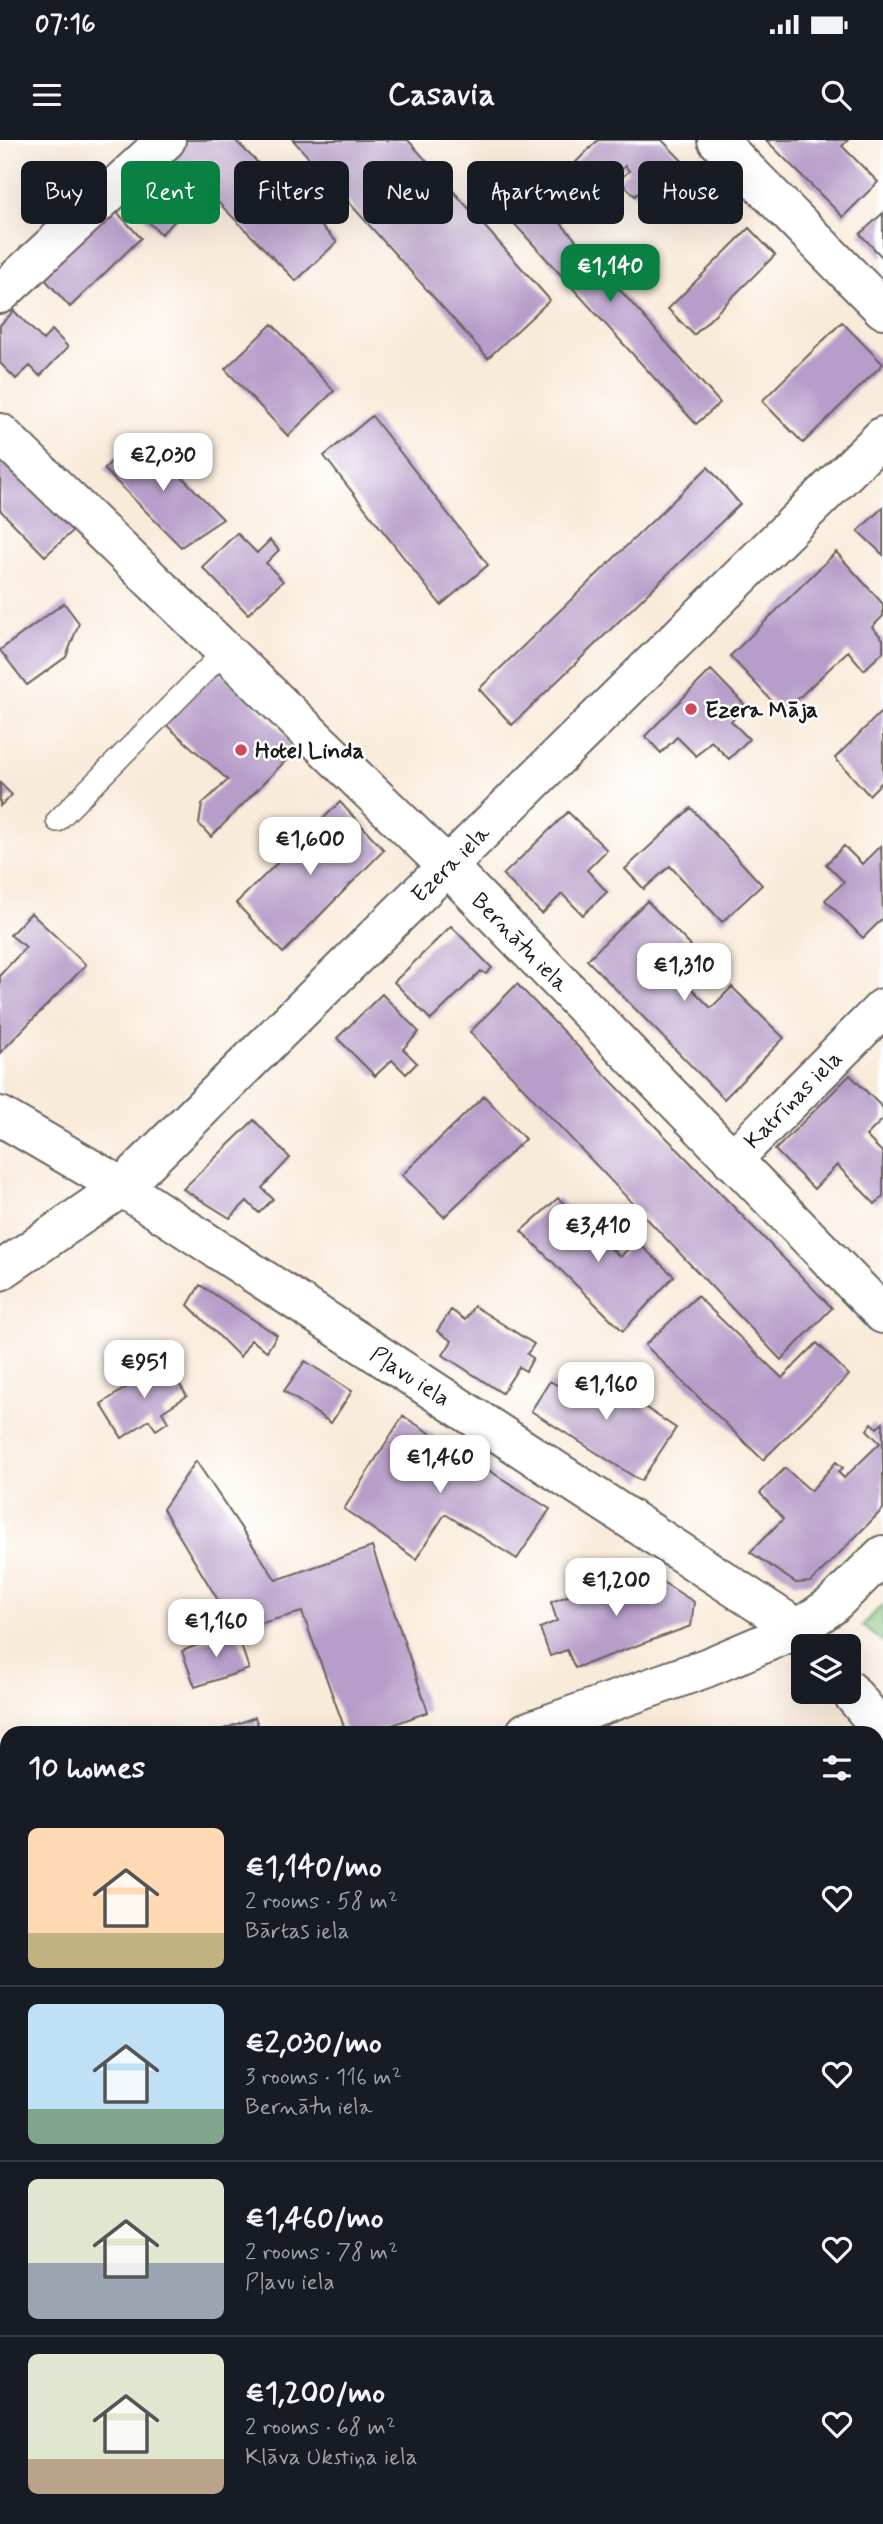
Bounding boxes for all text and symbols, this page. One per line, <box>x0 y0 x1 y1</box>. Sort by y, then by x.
text: 07:16 <box>35 8 96 42</box>
text: Casavia <box>388 74 495 116</box>
icon: menu <box>28 76 66 114</box>
icon: search <box>817 76 855 114</box>
chip: Buy <box>21 161 107 224</box>
chip: Rent <box>121 161 220 224</box>
chip: Filters <box>234 161 349 224</box>
chip: New <box>363 161 453 224</box>
chip: Apartment <box>467 161 624 224</box>
chip: House <box>638 161 743 224</box>
pin: €1,140 <box>553 244 667 304</box>
text: €1,140 <box>577 252 643 282</box>
pin: €2,030 <box>106 434 220 493</box>
text: €2,030 <box>130 441 196 471</box>
place label: Ezera Māja <box>705 696 818 726</box>
marker: Ezera Māja <box>683 701 699 717</box>
place label: Hotel Linda <box>255 737 364 767</box>
marker: Hotel Linda <box>233 742 249 758</box>
pin: €1,600 <box>253 818 367 877</box>
street label: Ezera iela <box>406 819 497 910</box>
text: €1,600 <box>275 825 345 855</box>
street label: Bernātu iela <box>464 887 575 999</box>
pin: €1,310 <box>627 944 741 1003</box>
text: €1,310 <box>653 951 715 981</box>
street label: Katrīnas iela <box>738 1045 850 1156</box>
pin: €3,410 <box>541 1204 655 1264</box>
text: €3,410 <box>565 1212 631 1242</box>
pin: €951 <box>103 1340 185 1400</box>
street label: Pļavu iela <box>364 1340 455 1415</box>
text: €951 <box>120 1348 168 1378</box>
pin: €1,160 <box>549 1362 663 1422</box>
text: €1,160 <box>574 1370 638 1400</box>
pin: €1,460 <box>383 1436 497 1495</box>
text: €1,460 <box>406 1443 474 1473</box>
pin: €1,200 <box>559 1558 673 1618</box>
text: €1,200 <box>581 1566 651 1596</box>
pin: €1,160 <box>159 1600 273 1659</box>
text: €1,160 <box>184 1607 248 1637</box>
map controls <box>791 1634 861 1704</box>
button: layers <box>791 1634 861 1704</box>
text: 10 homes <box>28 1749 145 1788</box>
icon: filters <box>818 1749 856 1787</box>
text: €1,140/mo <box>245 1848 382 1887</box>
icon: home <box>84 1856 168 1940</box>
icon: heart <box>818 1879 856 1917</box>
text: 2 rooms · 58 m² <box>245 1887 398 1917</box>
text: Bārtas iela <box>245 1917 350 1947</box>
text: €2,030/mo <box>245 2024 382 2063</box>
icon: home <box>84 2032 168 2116</box>
icon: heart <box>818 2055 856 2093</box>
text: 3 rooms · 116 m² <box>245 2063 402 2093</box>
text: Bernātu iela <box>245 2093 373 2123</box>
text: €1,460/mo <box>245 2199 383 2238</box>
icon: home <box>84 2207 168 2291</box>
icon: heart <box>818 2230 856 2268</box>
text: 2 rooms · 78 m² <box>245 2238 398 2268</box>
text: Pļavu iela <box>245 2268 335 2298</box>
text: €1,200/mo <box>245 2374 385 2413</box>
icon: home <box>84 2382 168 2466</box>
icon: heart <box>818 2405 856 2443</box>
text: 2 rooms · 68 m² <box>245 2413 396 2443</box>
text: Klāva Ukstiņa iela <box>245 2443 418 2473</box>

